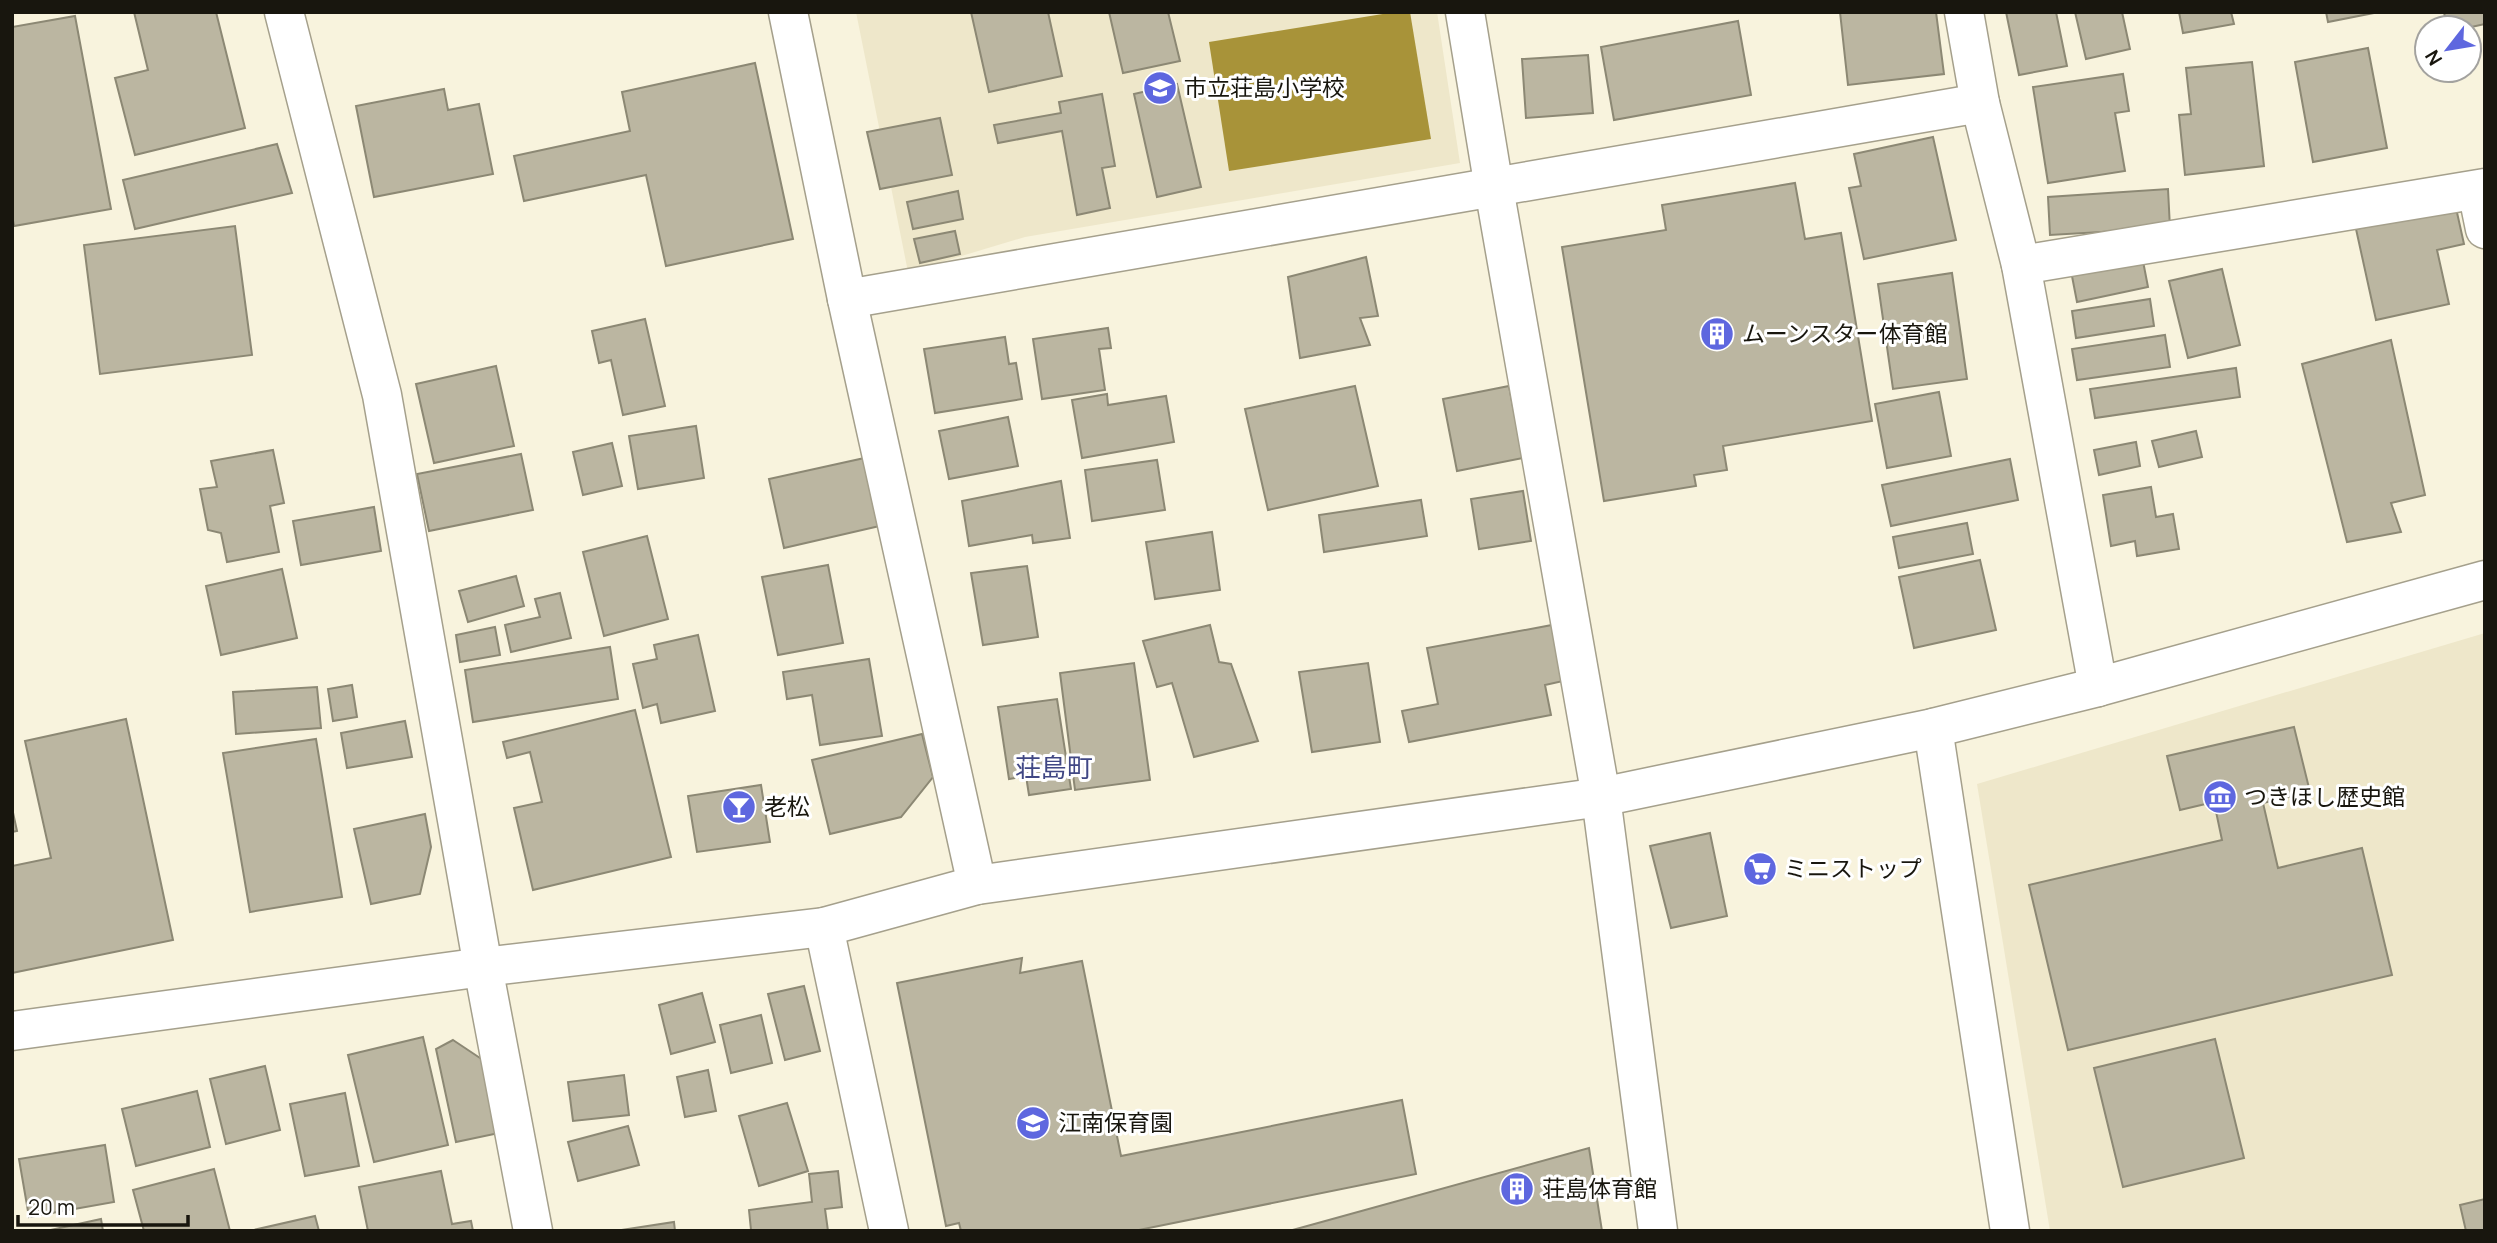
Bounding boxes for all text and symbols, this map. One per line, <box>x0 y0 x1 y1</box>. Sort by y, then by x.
north arrow <box>2413 14 2483 84</box>
text: N <box>2419 45 2448 70</box>
school or university icon: 市立荘島小学校 <box>1141 69 1179 107</box>
place label: 市立荘島小学校 <box>1184 71 1345 103</box>
building icon: ムーンスター体育館 <box>1698 315 1736 353</box>
place label: ムーンスター体育館 <box>1742 317 1947 349</box>
district label: 荘島町 <box>1015 749 1093 785</box>
museum icon: つきほし歴史館 <box>2201 778 2239 816</box>
place label: つきほし歴史館 <box>2244 780 2405 812</box>
bar icon: 老松 <box>720 788 758 826</box>
place label: 老松 <box>764 790 810 822</box>
supermarket icon: ミニストップ <box>1741 850 1779 888</box>
place label: ミニストップ <box>1784 852 1922 884</box>
school or university icon: 江南保育園 <box>1014 1104 1052 1142</box>
place label: 江南保育園 <box>1058 1106 1173 1138</box>
building icon: 荘島体育館 <box>1498 1170 1536 1208</box>
place label: 荘島体育館 <box>1542 1172 1657 1204</box>
scale bar <box>18 1184 187 1228</box>
text: 20 m <box>28 1193 75 1221</box>

